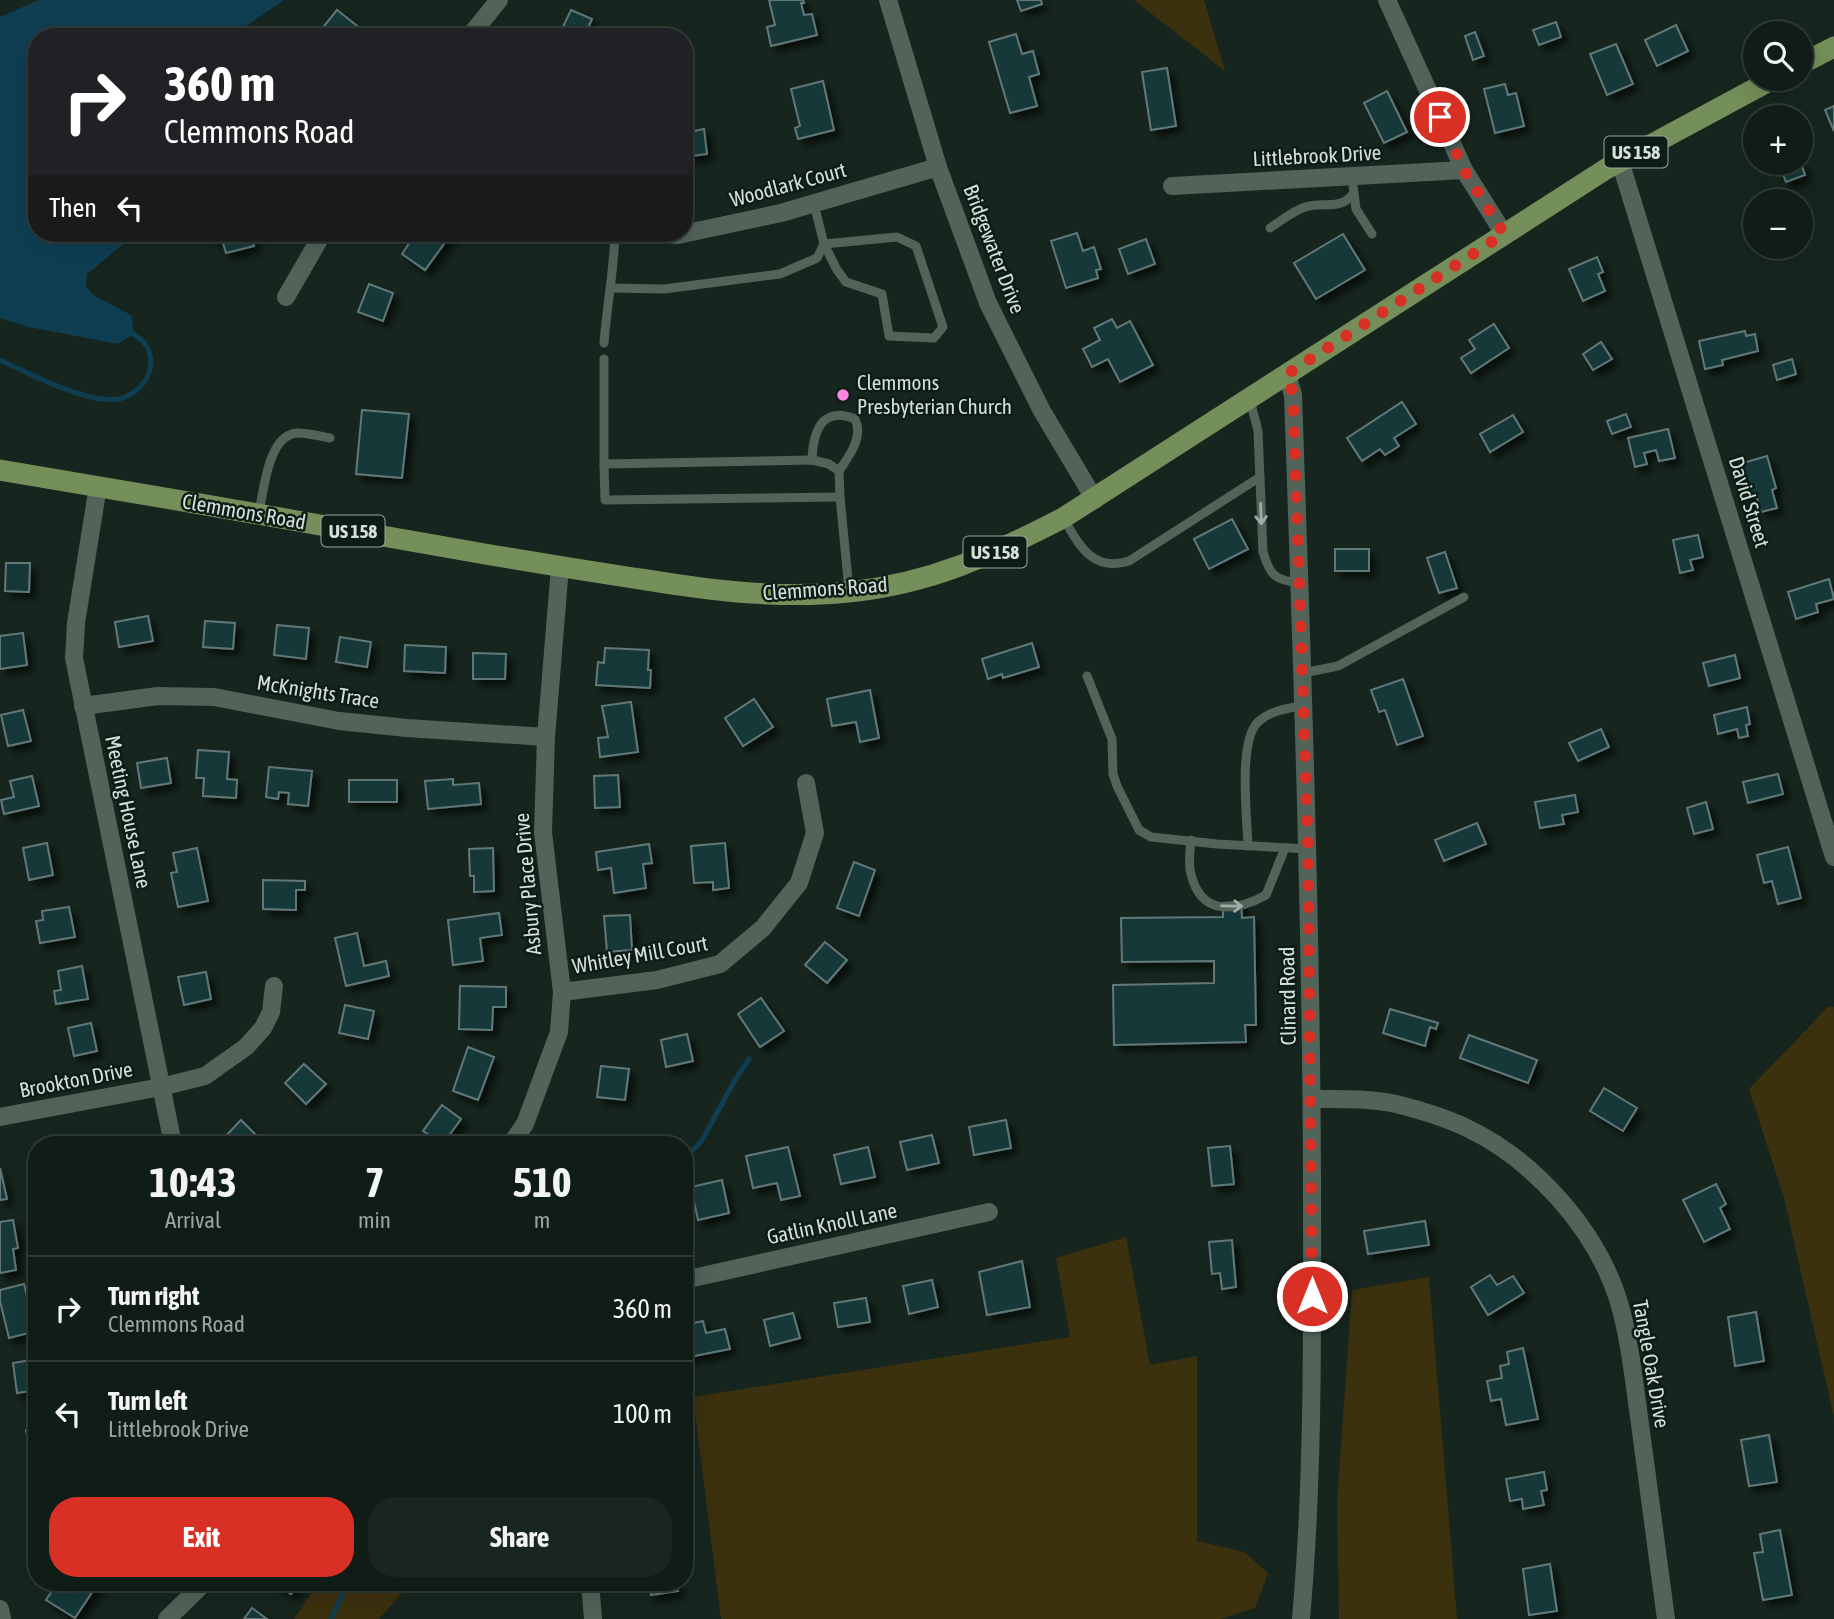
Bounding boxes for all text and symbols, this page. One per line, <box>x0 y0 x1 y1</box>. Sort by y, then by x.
map controls <box>1743 21 1813 259</box>
button: search <box>1743 21 1813 91</box>
text: 360 m <box>164 55 275 111</box>
icon: right <box>49 56 140 147</box>
pin <box>1410 87 1470 147</box>
icon: arrive <box>1421 98 1459 136</box>
button: + <box>1743 105 1813 175</box>
text: Clemmons Road <box>164 113 355 150</box>
road number: US 158 <box>1604 136 1668 168</box>
street label: Littlebrook Drive <box>1252 140 1382 170</box>
street label: Woodlark Court <box>727 157 849 211</box>
street label: Bridgewater Drive <box>959 181 1031 317</box>
icon: left <box>111 189 149 227</box>
button: − <box>1743 189 1813 259</box>
text: Then <box>49 193 97 223</box>
place label: Clemmons Presbyterian Church <box>857 370 1012 418</box>
marker: Clemmons Presbyterian Church <box>835 387 851 403</box>
street label: David Street <box>1725 453 1775 550</box>
street label: Clemmons Road <box>181 488 308 534</box>
one-way arrow <box>1255 503 1268 526</box>
road number: US 158 <box>322 516 384 546</box>
road number: US 158 <box>964 537 1026 568</box>
street label: Clemmons Road <box>762 572 888 604</box>
street label: McKnights Trace <box>255 669 381 713</box>
street label: Meeting House Lane <box>101 733 157 890</box>
street label: Asbury Place Drive <box>509 812 545 956</box>
one-way arrow <box>1220 899 1243 913</box>
street label: Whitley Mill Court <box>570 930 709 978</box>
street label: Clinard Road <box>1274 946 1300 1046</box>
street label: Brookton Drive <box>17 1056 134 1102</box>
text: 10:43 <box>149 1158 237 1206</box>
text: 7 <box>365 1158 384 1206</box>
text: 510 <box>512 1158 572 1206</box>
street label: Gatlin Knoll Lane <box>765 1198 899 1249</box>
text: Arrival <box>165 1207 221 1233</box>
text: min <box>358 1207 391 1233</box>
text: m <box>534 1207 550 1233</box>
position arrow <box>1275 1259 1349 1333</box>
text: Turn right <box>108 1281 199 1311</box>
icon: right <box>49 1290 87 1328</box>
text: 360 m <box>613 1294 672 1324</box>
street label: Tangle Oak Drive <box>1629 1298 1675 1430</box>
text: Clemmons Road <box>108 1311 245 1337</box>
text: Turn left <box>108 1386 188 1416</box>
icon: left <box>49 1395 87 1433</box>
text: 100 m <box>613 1399 672 1429</box>
text: Littlebrook Drive <box>108 1416 249 1442</box>
button: Exit <box>49 1497 354 1577</box>
button: Share <box>368 1497 672 1577</box>

